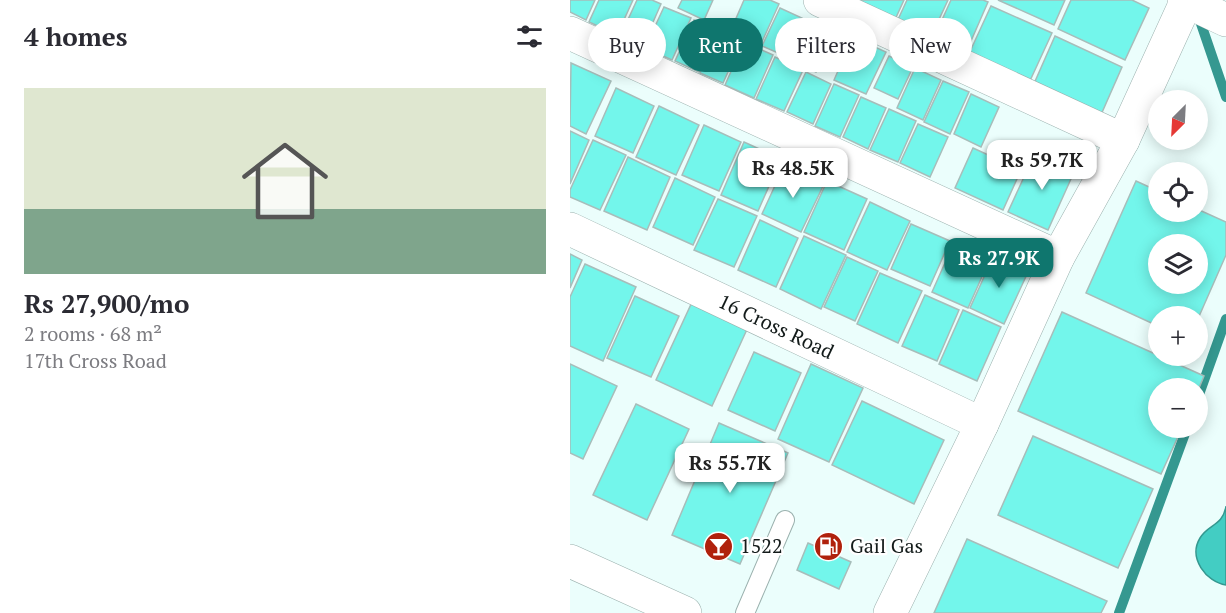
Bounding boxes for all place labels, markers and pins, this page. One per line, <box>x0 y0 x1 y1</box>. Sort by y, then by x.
pin: Rs 59.7K <box>980 140 1104 191</box>
pin: Rs 48.5K <box>731 148 855 199</box>
pin: Rs 27.9K <box>937 238 1061 289</box>
pin: Rs 55.7K <box>668 443 792 494</box>
bar icon: 1522 <box>703 530 735 562</box>
fuel station icon: Gail Gas <box>813 530 845 562</box>
place label: 1522 <box>740 532 783 559</box>
place label: Gail Gas <box>850 532 923 559</box>

